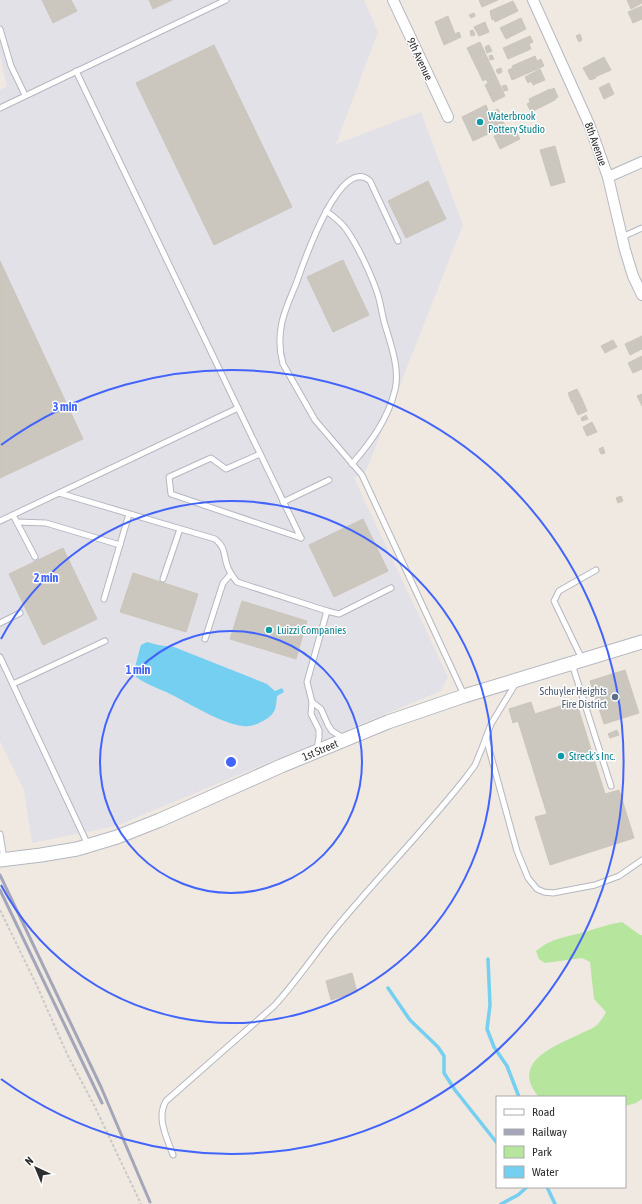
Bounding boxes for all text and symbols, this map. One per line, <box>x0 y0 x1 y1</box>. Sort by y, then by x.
street label: 9th Avenue <box>405 36 435 82</box>
place label: Waterbrook Pottery Studio <box>488 110 545 135</box>
marker: Waterbrook Pottery Studio <box>475 117 485 127</box>
street label: 8th Avenue <box>583 121 609 167</box>
text: 3 min <box>53 400 77 414</box>
text: 2 min <box>34 571 58 585</box>
place label: Luizzi Companies <box>277 624 346 636</box>
marker: Luizzi Companies <box>264 625 274 635</box>
text: 1 min <box>126 663 150 677</box>
place label: Schuyler Heights Fire District <box>540 685 607 710</box>
marker: Schuyler Heights Fire District <box>610 692 620 702</box>
street label: 1st Street <box>300 737 340 763</box>
place label: Streck's Inc. <box>569 750 615 762</box>
marker: Streck's Inc. <box>556 751 566 761</box>
centre of rings <box>224 755 238 769</box>
legend <box>496 1096 626 1188</box>
text: Road <box>532 1105 555 1119</box>
text: Railway <box>532 1125 567 1139</box>
text: Park <box>532 1145 553 1159</box>
north arrow <box>16 1148 56 1188</box>
text: N <box>23 1154 36 1167</box>
text: Water <box>532 1165 559 1179</box>

